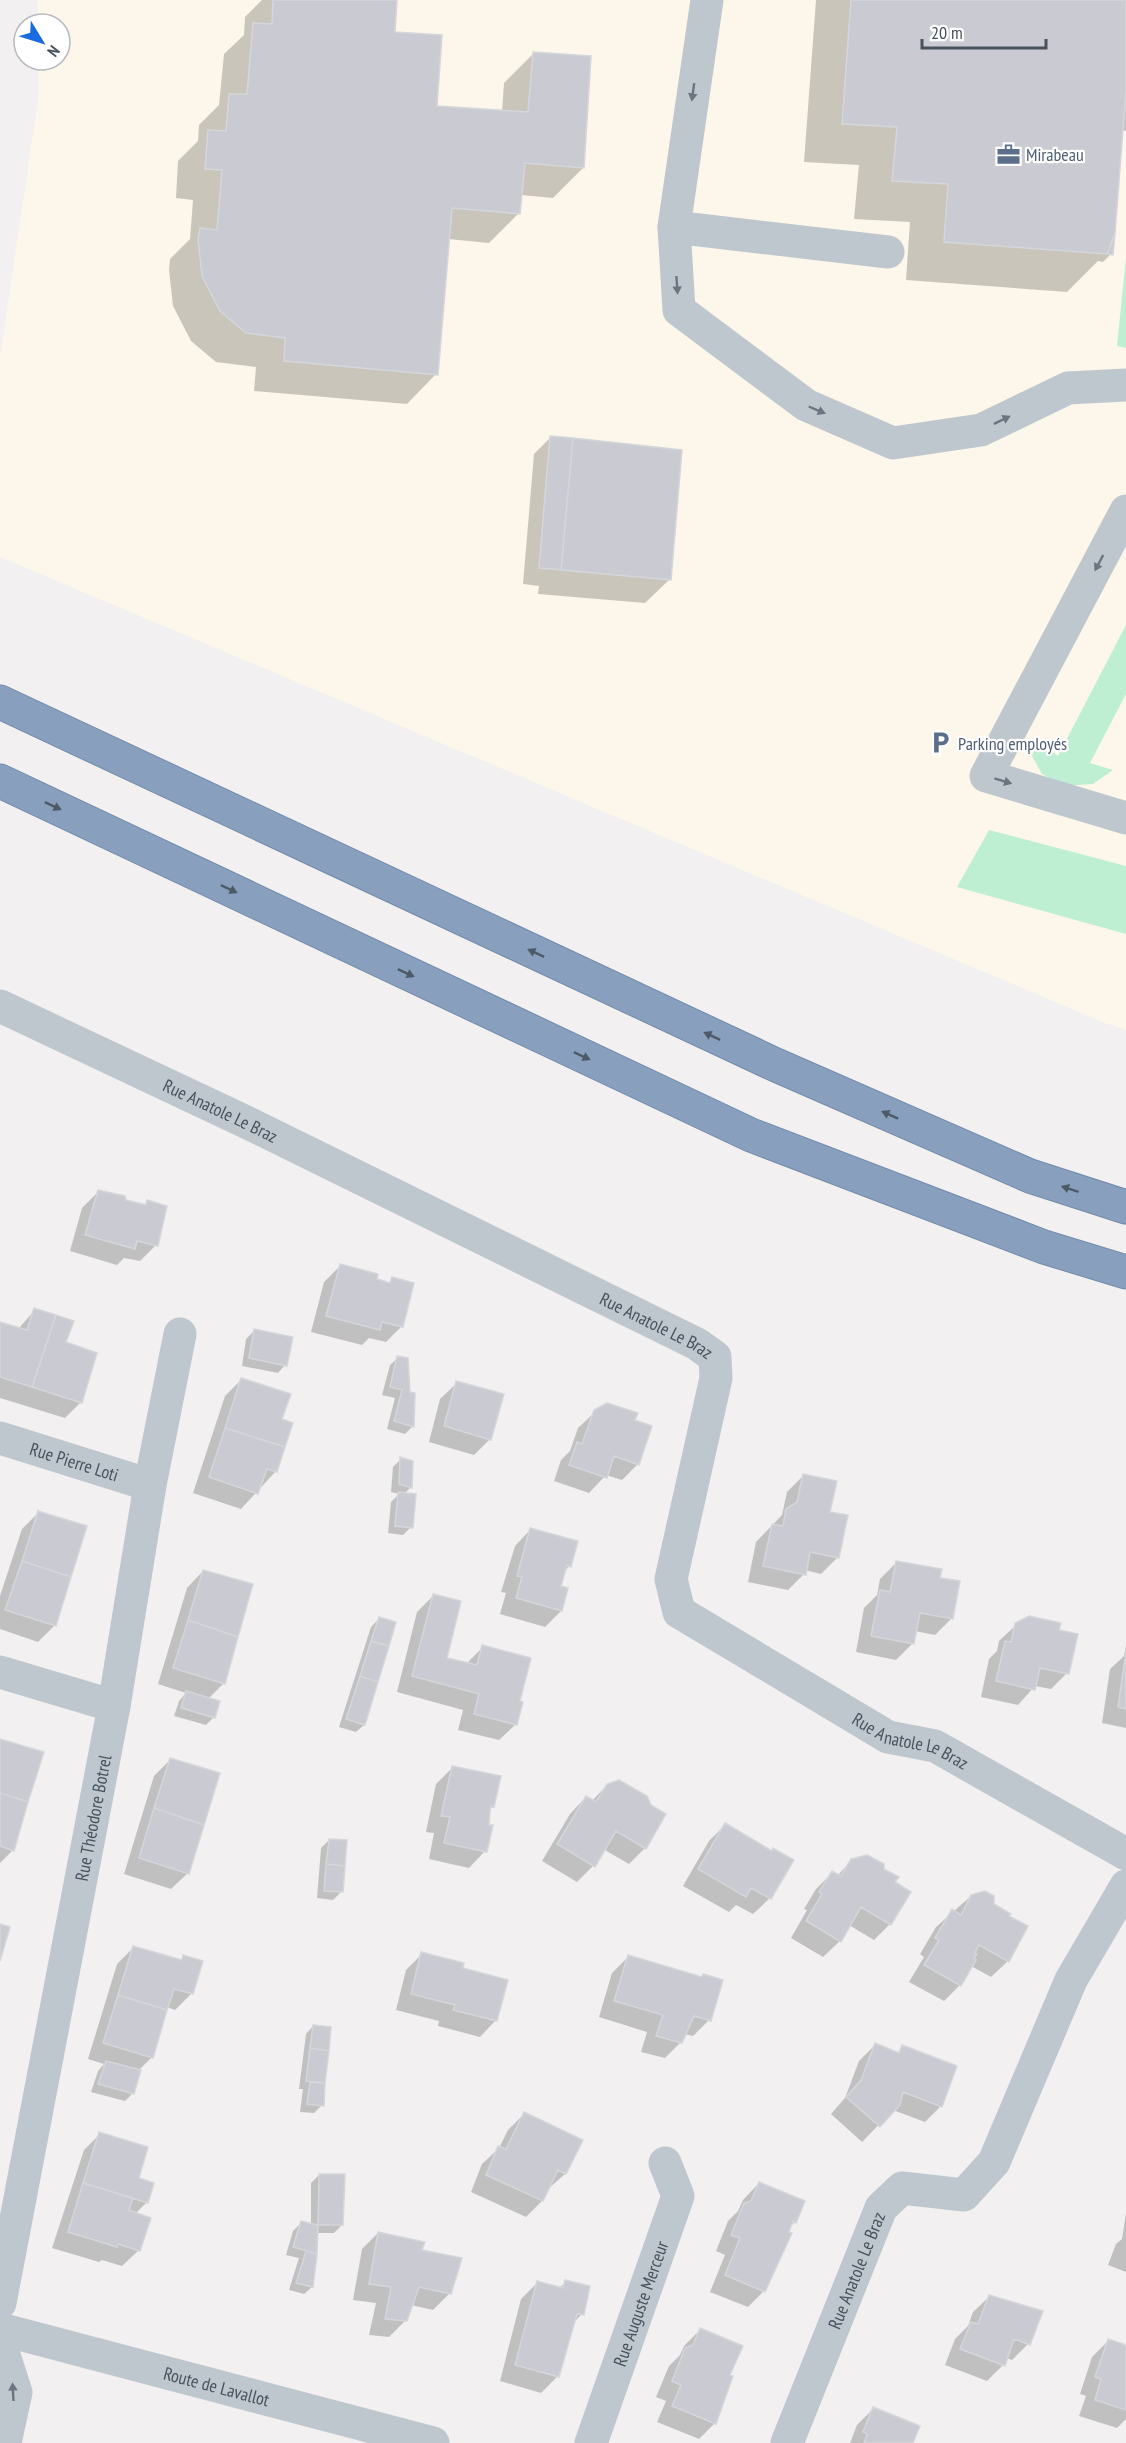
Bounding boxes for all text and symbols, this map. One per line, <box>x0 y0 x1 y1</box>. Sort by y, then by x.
north arrow <box>12 12 72 72</box>
scale bar <box>922 12 1046 50</box>
text: 20 m <box>931 21 963 44</box>
text: N <box>43 42 64 61</box>
one-way arrow <box>689 82 698 101</box>
office icon: Mirabeau <box>995 141 1021 167</box>
place label: Mirabeau <box>1026 143 1084 166</box>
one-way arrow <box>673 276 682 295</box>
one-way arrow <box>808 405 826 415</box>
one-way arrow <box>993 415 1010 424</box>
one-way arrow <box>1094 554 1104 571</box>
parking icon: Parking employés <box>927 730 953 756</box>
place label: Parking employés <box>958 732 1067 755</box>
one-way arrow <box>994 777 1012 786</box>
one-way arrow <box>44 802 61 811</box>
one-way arrow <box>221 885 238 894</box>
one-way arrow <box>527 948 544 957</box>
one-way arrow <box>397 968 414 977</box>
one-way arrow <box>704 1031 721 1040</box>
one-way arrow <box>574 1051 591 1060</box>
street label: Rue Anatole Le Braz <box>160 1073 282 1147</box>
one-way arrow <box>881 1110 899 1119</box>
one-way arrow <box>1061 1184 1079 1193</box>
street label: Rue Anatole Le Braz <box>596 1287 718 1363</box>
street label: Rue Pierre Loti <box>27 1437 122 1486</box>
street label: Rue Anatole Le Braz <box>848 1707 973 1774</box>
street label: Rue Théodore Botrel <box>69 1752 116 1883</box>
street label: Rue Anatole Le Braz <box>822 2208 890 2332</box>
street label: Rue Auguste Merceur <box>607 2238 673 2369</box>
street label: Route de Lavallot <box>161 2361 272 2411</box>
one-way arrow <box>9 2382 18 2401</box>

